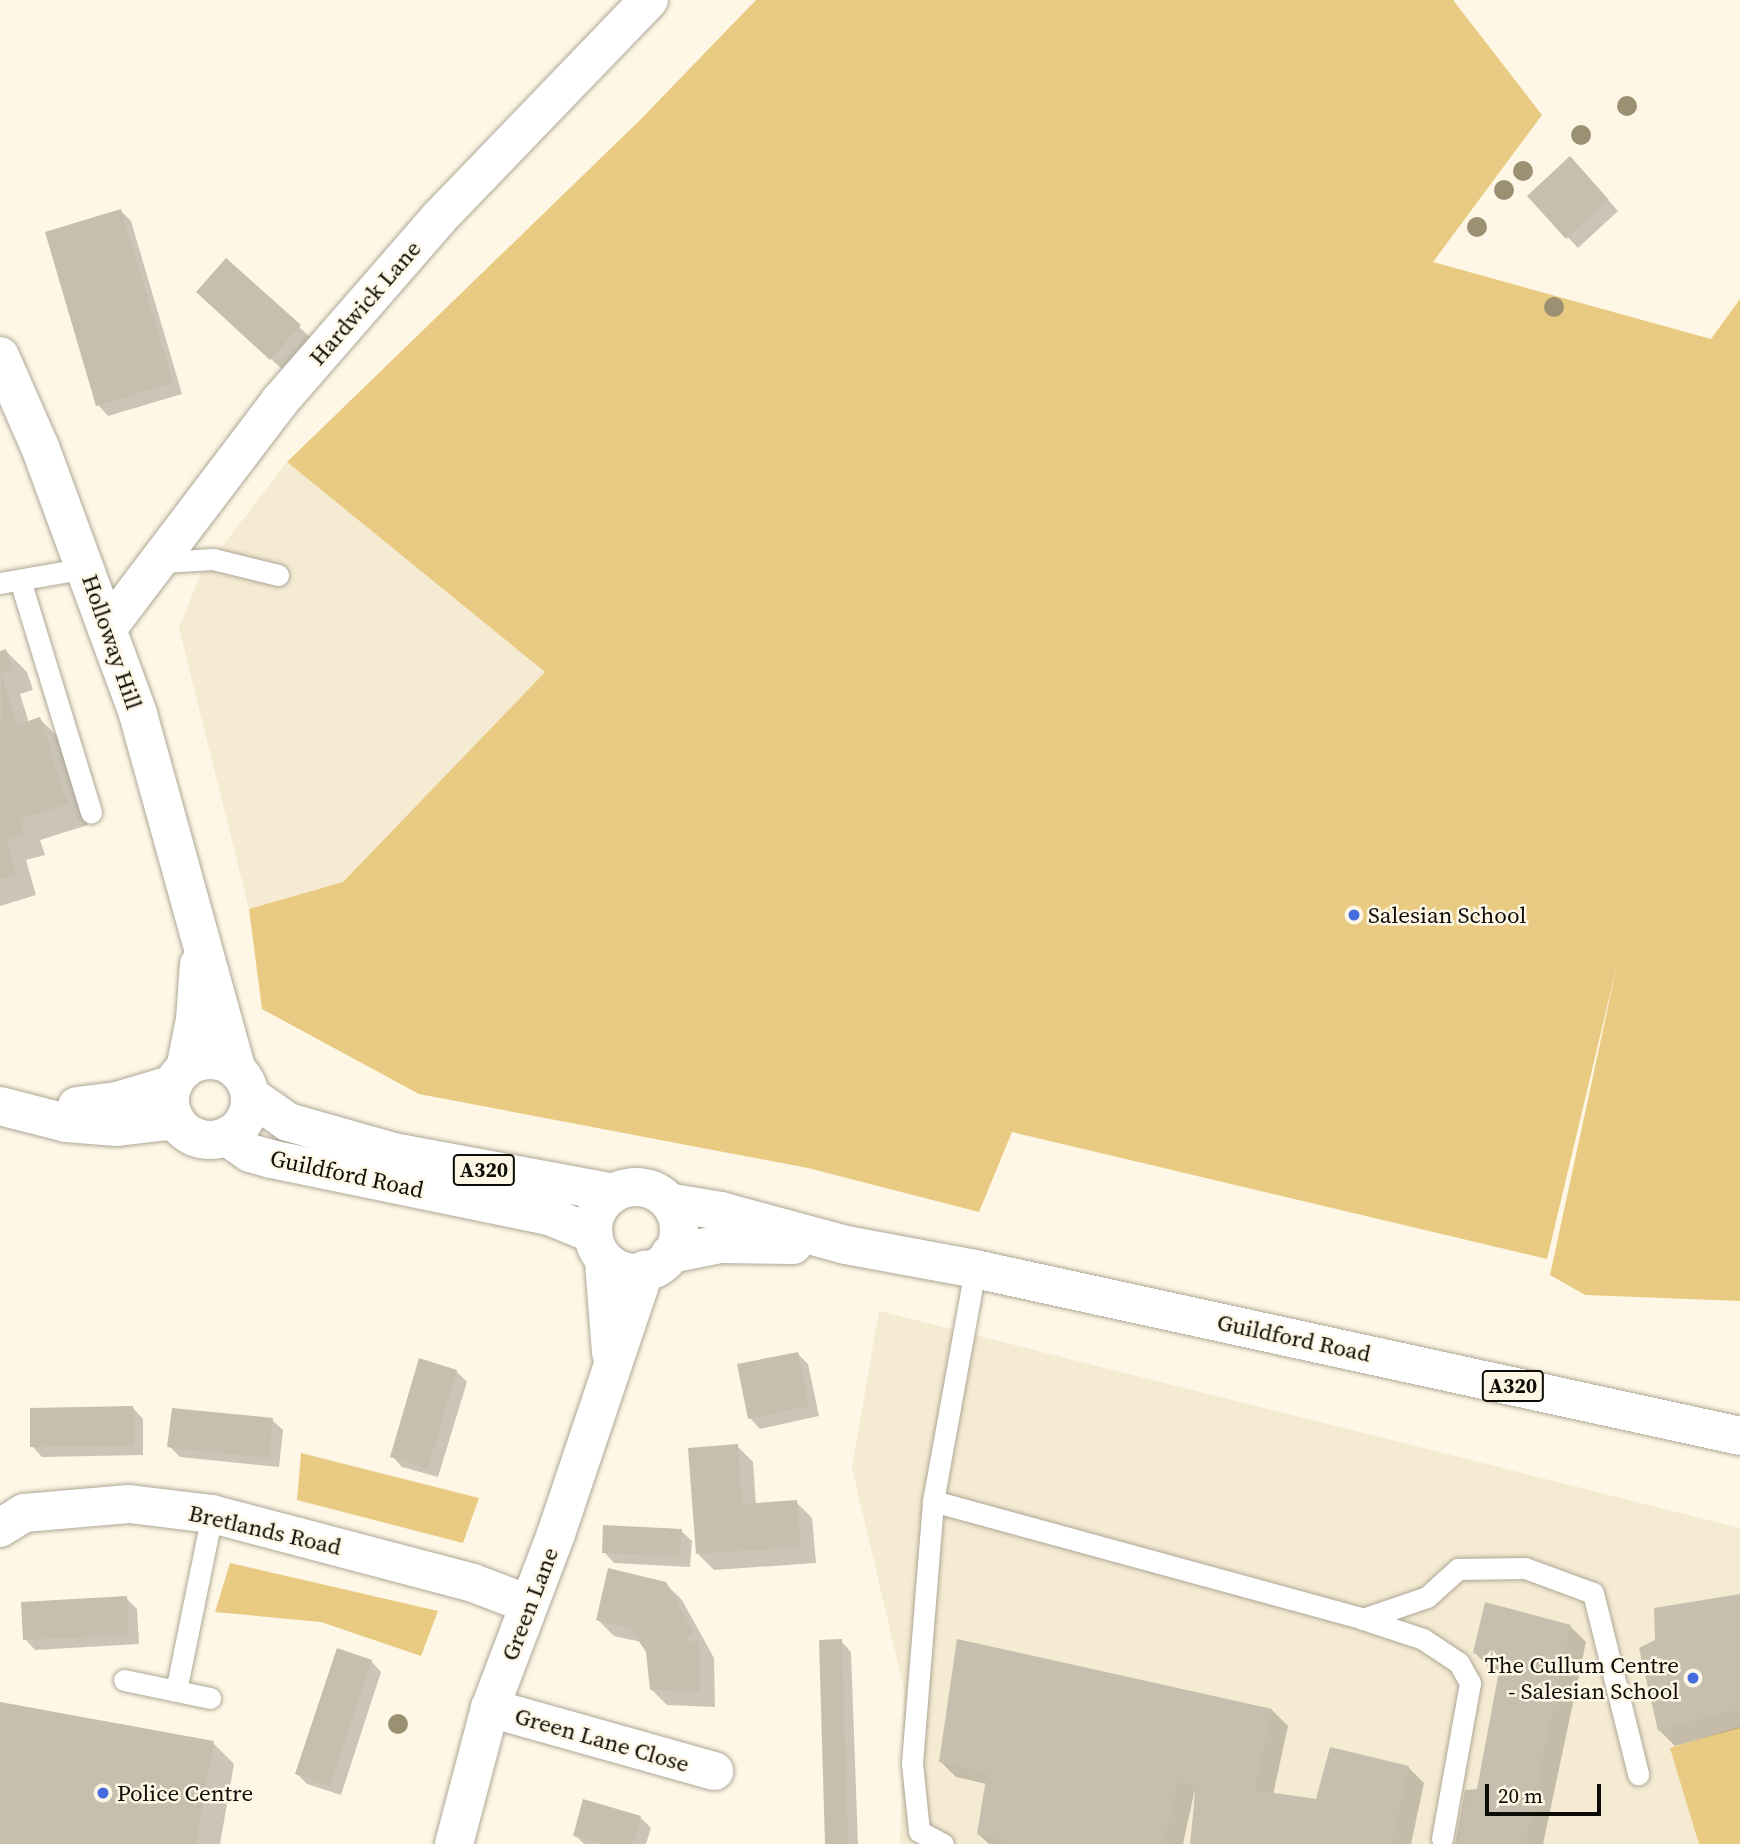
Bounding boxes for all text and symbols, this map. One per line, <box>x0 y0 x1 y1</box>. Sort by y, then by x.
street label: Hardwick Lane <box>303 235 427 371</box>
street label: Holloway Hill <box>76 571 148 713</box>
place label: Salesian School <box>1368 901 1526 929</box>
marker: Salesian School <box>1346 907 1362 923</box>
street label: Guildford Road <box>268 1144 426 1204</box>
road number: A320 <box>452 1152 516 1188</box>
street label: Guildford Road <box>1215 1308 1373 1368</box>
road number: A320 <box>1482 1368 1544 1404</box>
street label: Bretlands Road <box>186 1499 344 1561</box>
street label: Green Lane <box>496 1544 564 1664</box>
place label: The Cullum Centre - Salesian School <box>1485 1651 1679 1705</box>
marker: The Cullum Centre - Salesian School <box>1685 1670 1701 1686</box>
street label: Green Lane Close <box>512 1702 692 1778</box>
scale bar <box>1488 1770 1604 1814</box>
place label: Police Centre <box>117 1779 253 1807</box>
text: 20 m <box>1498 1781 1543 1810</box>
marker: Police Centre <box>95 1785 111 1801</box>

